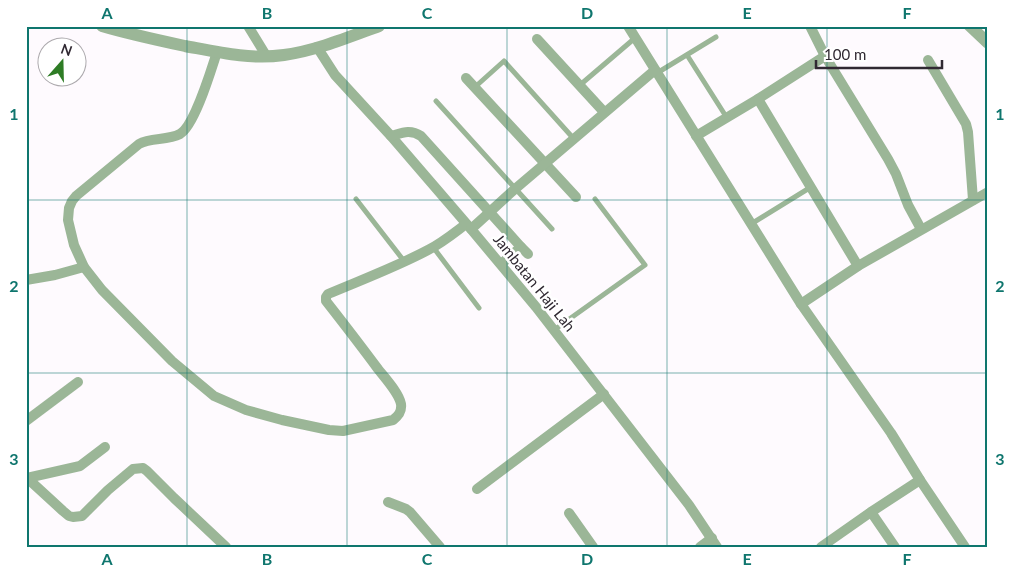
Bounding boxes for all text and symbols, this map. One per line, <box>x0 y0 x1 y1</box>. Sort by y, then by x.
text: A <box>100 3 113 22</box>
text: B <box>262 3 272 22</box>
text: C <box>422 3 433 22</box>
text: D <box>581 3 593 22</box>
text: E <box>742 3 752 22</box>
text: F <box>902 3 912 22</box>
north arrow <box>38 38 88 88</box>
scale bar <box>816 38 943 70</box>
text: N <box>59 39 75 59</box>
text: 100 m <box>824 45 866 63</box>
text: 1 <box>9 104 19 123</box>
text: 1 <box>995 104 1005 123</box>
street label: Jambatan Haji Lah <box>490 230 579 335</box>
text: 2 <box>9 276 19 295</box>
text: 2 <box>995 276 1005 295</box>
text: 3 <box>9 449 19 468</box>
text: 3 <box>995 449 1005 468</box>
text: A <box>100 549 113 568</box>
text: B <box>262 549 272 568</box>
text: C <box>422 549 433 568</box>
text: D <box>581 549 593 568</box>
text: E <box>742 549 752 568</box>
text: F <box>902 549 912 568</box>

